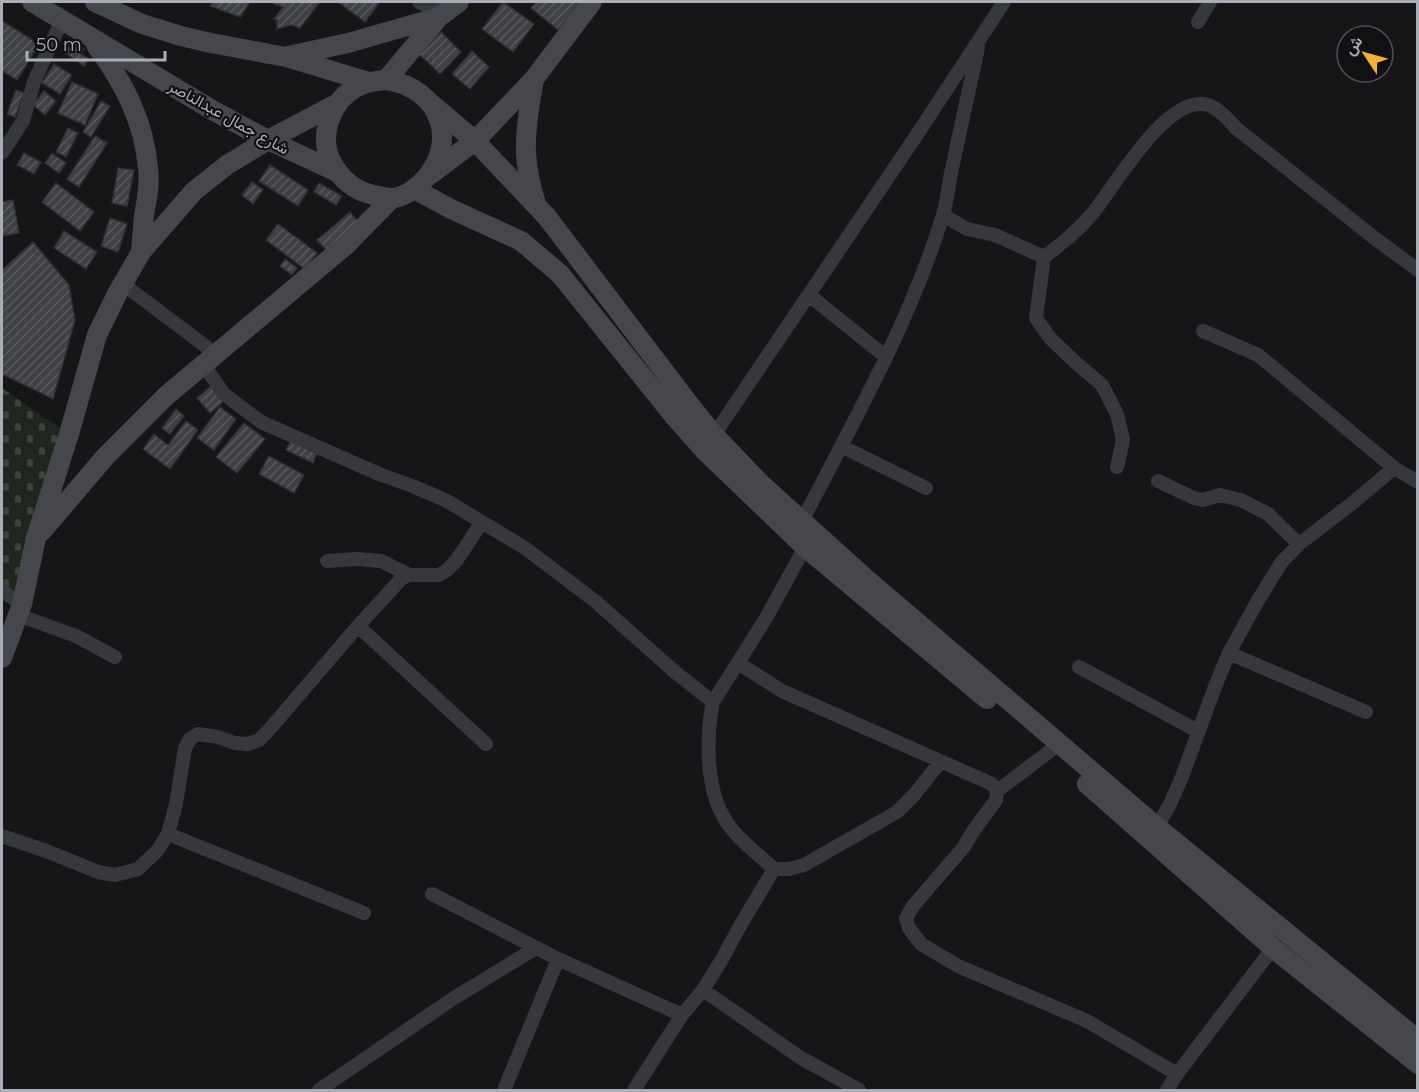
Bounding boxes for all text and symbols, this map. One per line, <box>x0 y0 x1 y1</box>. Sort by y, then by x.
scale bar <box>27 24 165 62</box>
north arrow <box>1335 24 1395 84</box>
text: ش <box>1340 32 1367 59</box>
text: 50 m <box>36 34 82 56</box>
street label: شارع جمال عبدالناصر <box>163 76 292 160</box>

